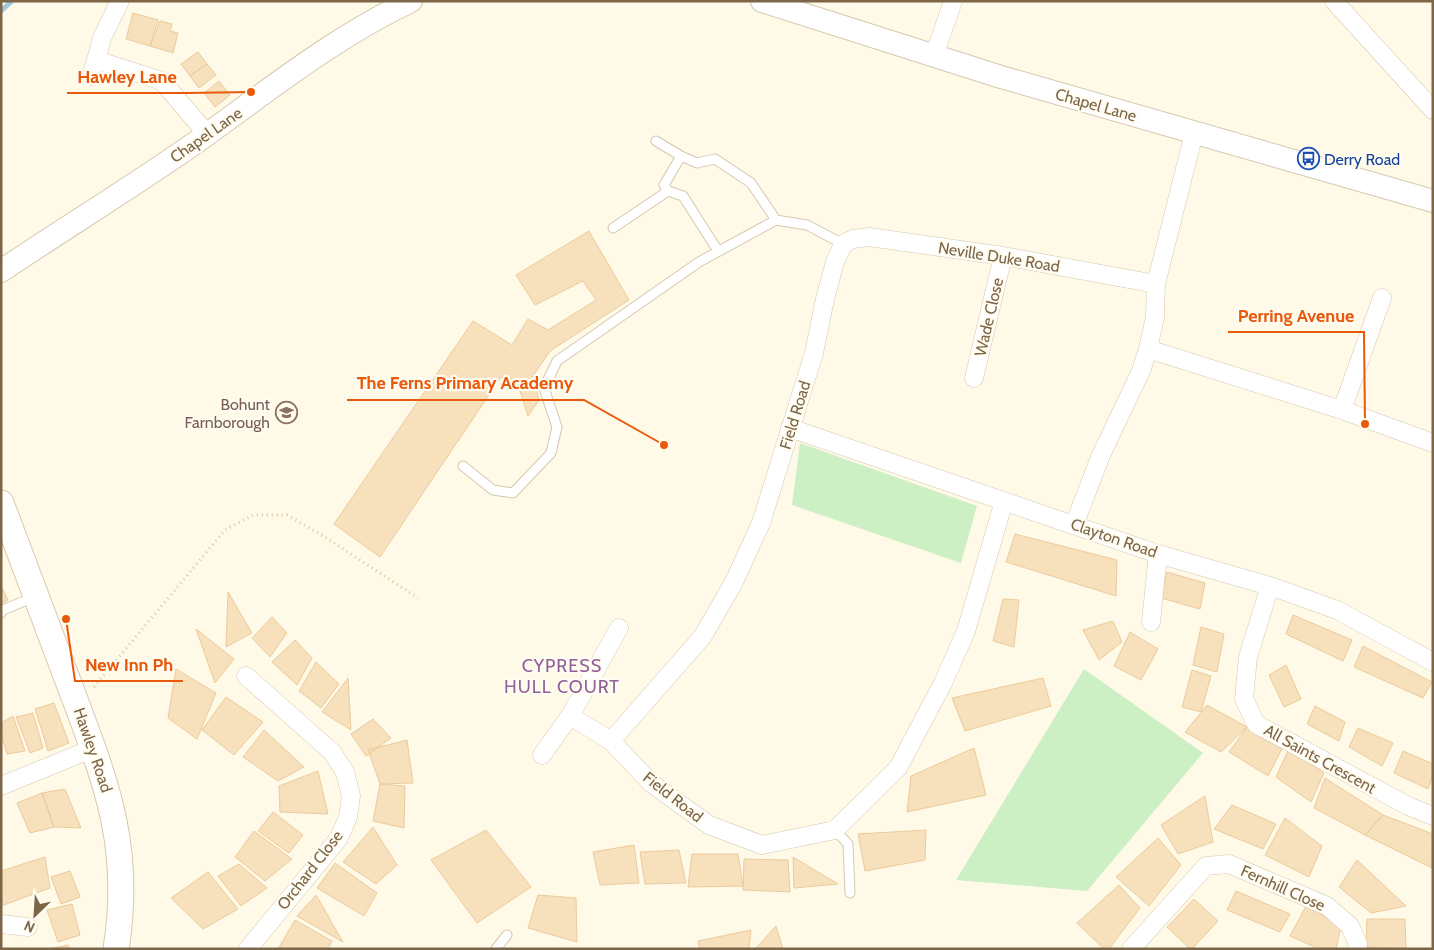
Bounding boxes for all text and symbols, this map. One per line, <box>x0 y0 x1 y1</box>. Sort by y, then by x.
callout: Hawley Lane <box>67 60 186 93</box>
text: Hawley Lane <box>77 66 177 88</box>
street label: Chapel Lane <box>1053 84 1139 126</box>
street label: Chapel Lane <box>166 103 246 167</box>
bus stop icon: Derry Road <box>1296 147 1320 171</box>
place label: Derry Road <box>1324 150 1400 169</box>
street label: Neville Duke Road <box>937 238 1061 276</box>
street label: Wade Close <box>971 276 1007 358</box>
callout: Perring Avenue <box>1228 299 1364 332</box>
text: Perring Avenue <box>1238 305 1354 327</box>
callout: The Ferns Primary Academy <box>347 367 584 400</box>
text: The Ferns Primary Academy <box>357 372 574 394</box>
street label: Field Road <box>776 378 814 452</box>
place label: Bohunt Farnborough <box>185 395 271 432</box>
school or university icon: Bohunt Farnborough <box>274 401 298 425</box>
street label: Clayton Road <box>1068 514 1160 562</box>
callout: New Inn Ph <box>75 648 183 681</box>
text: New Inn Ph <box>85 654 173 676</box>
district label: CYPRESS HULL COURT <box>504 655 620 698</box>
street label: Hawley Road <box>70 705 116 795</box>
street label: All Saints Crescent <box>1261 720 1380 798</box>
street label: Field Road <box>639 768 707 826</box>
street label: Orchard Close <box>273 827 347 913</box>
street label: Fernhill Close <box>1238 861 1328 915</box>
north arrow <box>10 890 60 940</box>
text: N <box>21 917 38 937</box>

